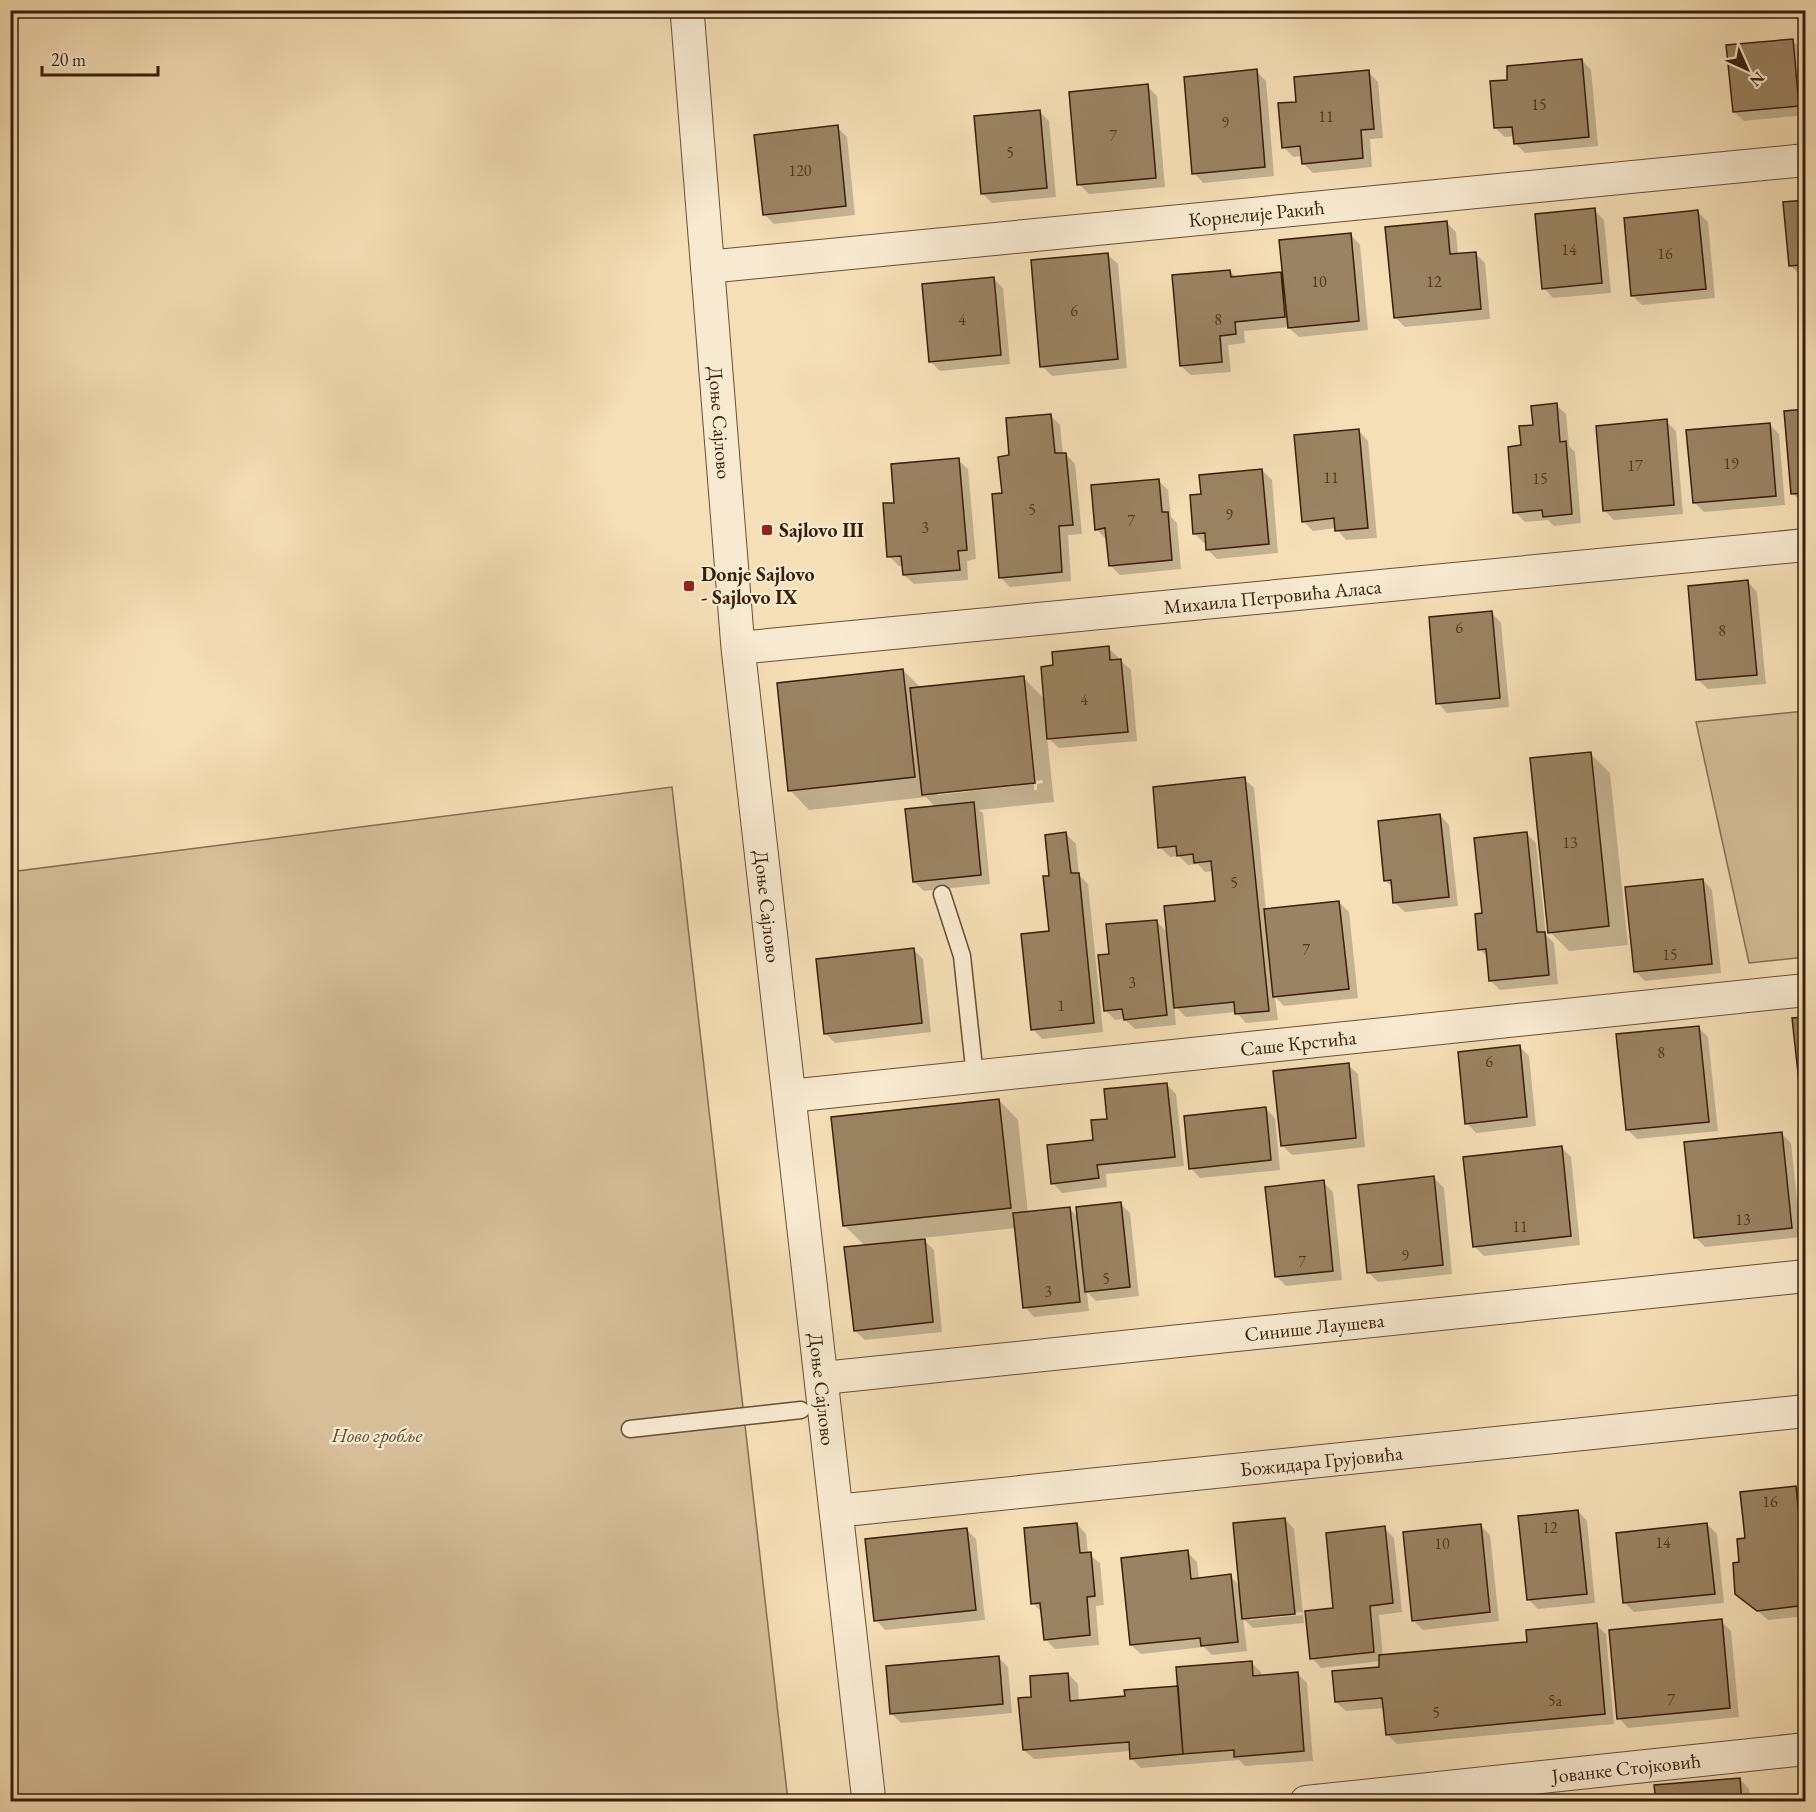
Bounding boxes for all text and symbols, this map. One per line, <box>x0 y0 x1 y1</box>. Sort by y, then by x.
scale bar <box>42 39 158 77</box>
north arrow <box>1717 39 1777 99</box>
text: 20 m <box>51 48 86 71</box>
text: N <box>1745 67 1769 91</box>
house number: 15 <box>1531 94 1547 115</box>
house number: 11 <box>1318 106 1334 127</box>
house number: 9 <box>1221 112 1229 133</box>
house number: 7 <box>1109 125 1117 146</box>
house number: 5 <box>1006 142 1014 163</box>
house number: 120 <box>788 160 812 181</box>
street label: Корнелије Ракић <box>1187 194 1326 233</box>
house number: 14 <box>1561 239 1577 260</box>
house number: 16 <box>1657 243 1673 264</box>
house number: 10 <box>1311 271 1327 292</box>
house number: 12 <box>1426 271 1442 292</box>
house number: 6 <box>1070 300 1078 321</box>
house number: 4 <box>958 309 966 330</box>
house number: 8 <box>1214 309 1222 330</box>
street label: Доње Сајлово <box>703 365 737 480</box>
house number: 19 <box>1723 453 1739 474</box>
house number: 17 <box>1627 455 1643 476</box>
house number: 11 <box>1323 467 1339 488</box>
house number: 15 <box>1532 468 1548 489</box>
house number: 5 <box>1028 499 1036 520</box>
house number: 9 <box>1225 504 1233 525</box>
house number: 7 <box>1127 510 1135 531</box>
place label: Sajlovo III <box>779 517 864 543</box>
house number: 3 <box>921 517 929 538</box>
marker: Sajlovo III <box>760 523 774 537</box>
place label: Donje Sajlovo - Sajlovo IX <box>701 561 815 610</box>
street label: Михаила Петровића Аласа <box>1162 573 1383 620</box>
marker: Donje Sajlovo - Sajlovo IX <box>682 579 696 593</box>
house number: 6 <box>1455 617 1463 638</box>
house number: 8 <box>1718 620 1726 641</box>
house number: 4 <box>1080 689 1088 710</box>
house number: 13 <box>1562 832 1578 853</box>
street label: Доње Сајлово <box>748 849 787 964</box>
house number: 5 <box>1230 872 1238 893</box>
house number: 7 <box>1302 939 1310 960</box>
house number: 15 <box>1662 944 1678 965</box>
house number: 3 <box>1128 972 1136 993</box>
house number: 1 <box>1057 995 1065 1016</box>
street label: Саше Крстића <box>1239 1024 1358 1062</box>
house number: 8 <box>1657 1042 1665 1063</box>
house number: 6 <box>1485 1051 1493 1072</box>
house number: 13 <box>1735 1209 1751 1230</box>
house number: 11 <box>1512 1216 1528 1237</box>
house number: 9 <box>1401 1245 1409 1266</box>
house number: 7 <box>1298 1251 1306 1272</box>
house number: 5 <box>1102 1268 1110 1289</box>
house number: 3 <box>1044 1281 1052 1302</box>
street label: Синише Лаушева <box>1243 1307 1386 1347</box>
street label: Доње Сајлово <box>803 1332 841 1447</box>
park label: Ново гробље <box>331 1422 422 1448</box>
street label: Божидара Грујовића <box>1239 1440 1404 1482</box>
house number: 16 <box>1762 1491 1778 1512</box>
house number: 12 <box>1542 1517 1558 1538</box>
house number: 14 <box>1655 1532 1671 1553</box>
house number: 10 <box>1434 1533 1450 1554</box>
house number: 7 <box>1667 1689 1675 1710</box>
house number: 5a <box>1548 1690 1563 1711</box>
house number: 5 <box>1432 1702 1440 1723</box>
street label: Јованке Стојковић <box>1548 1747 1702 1789</box>

